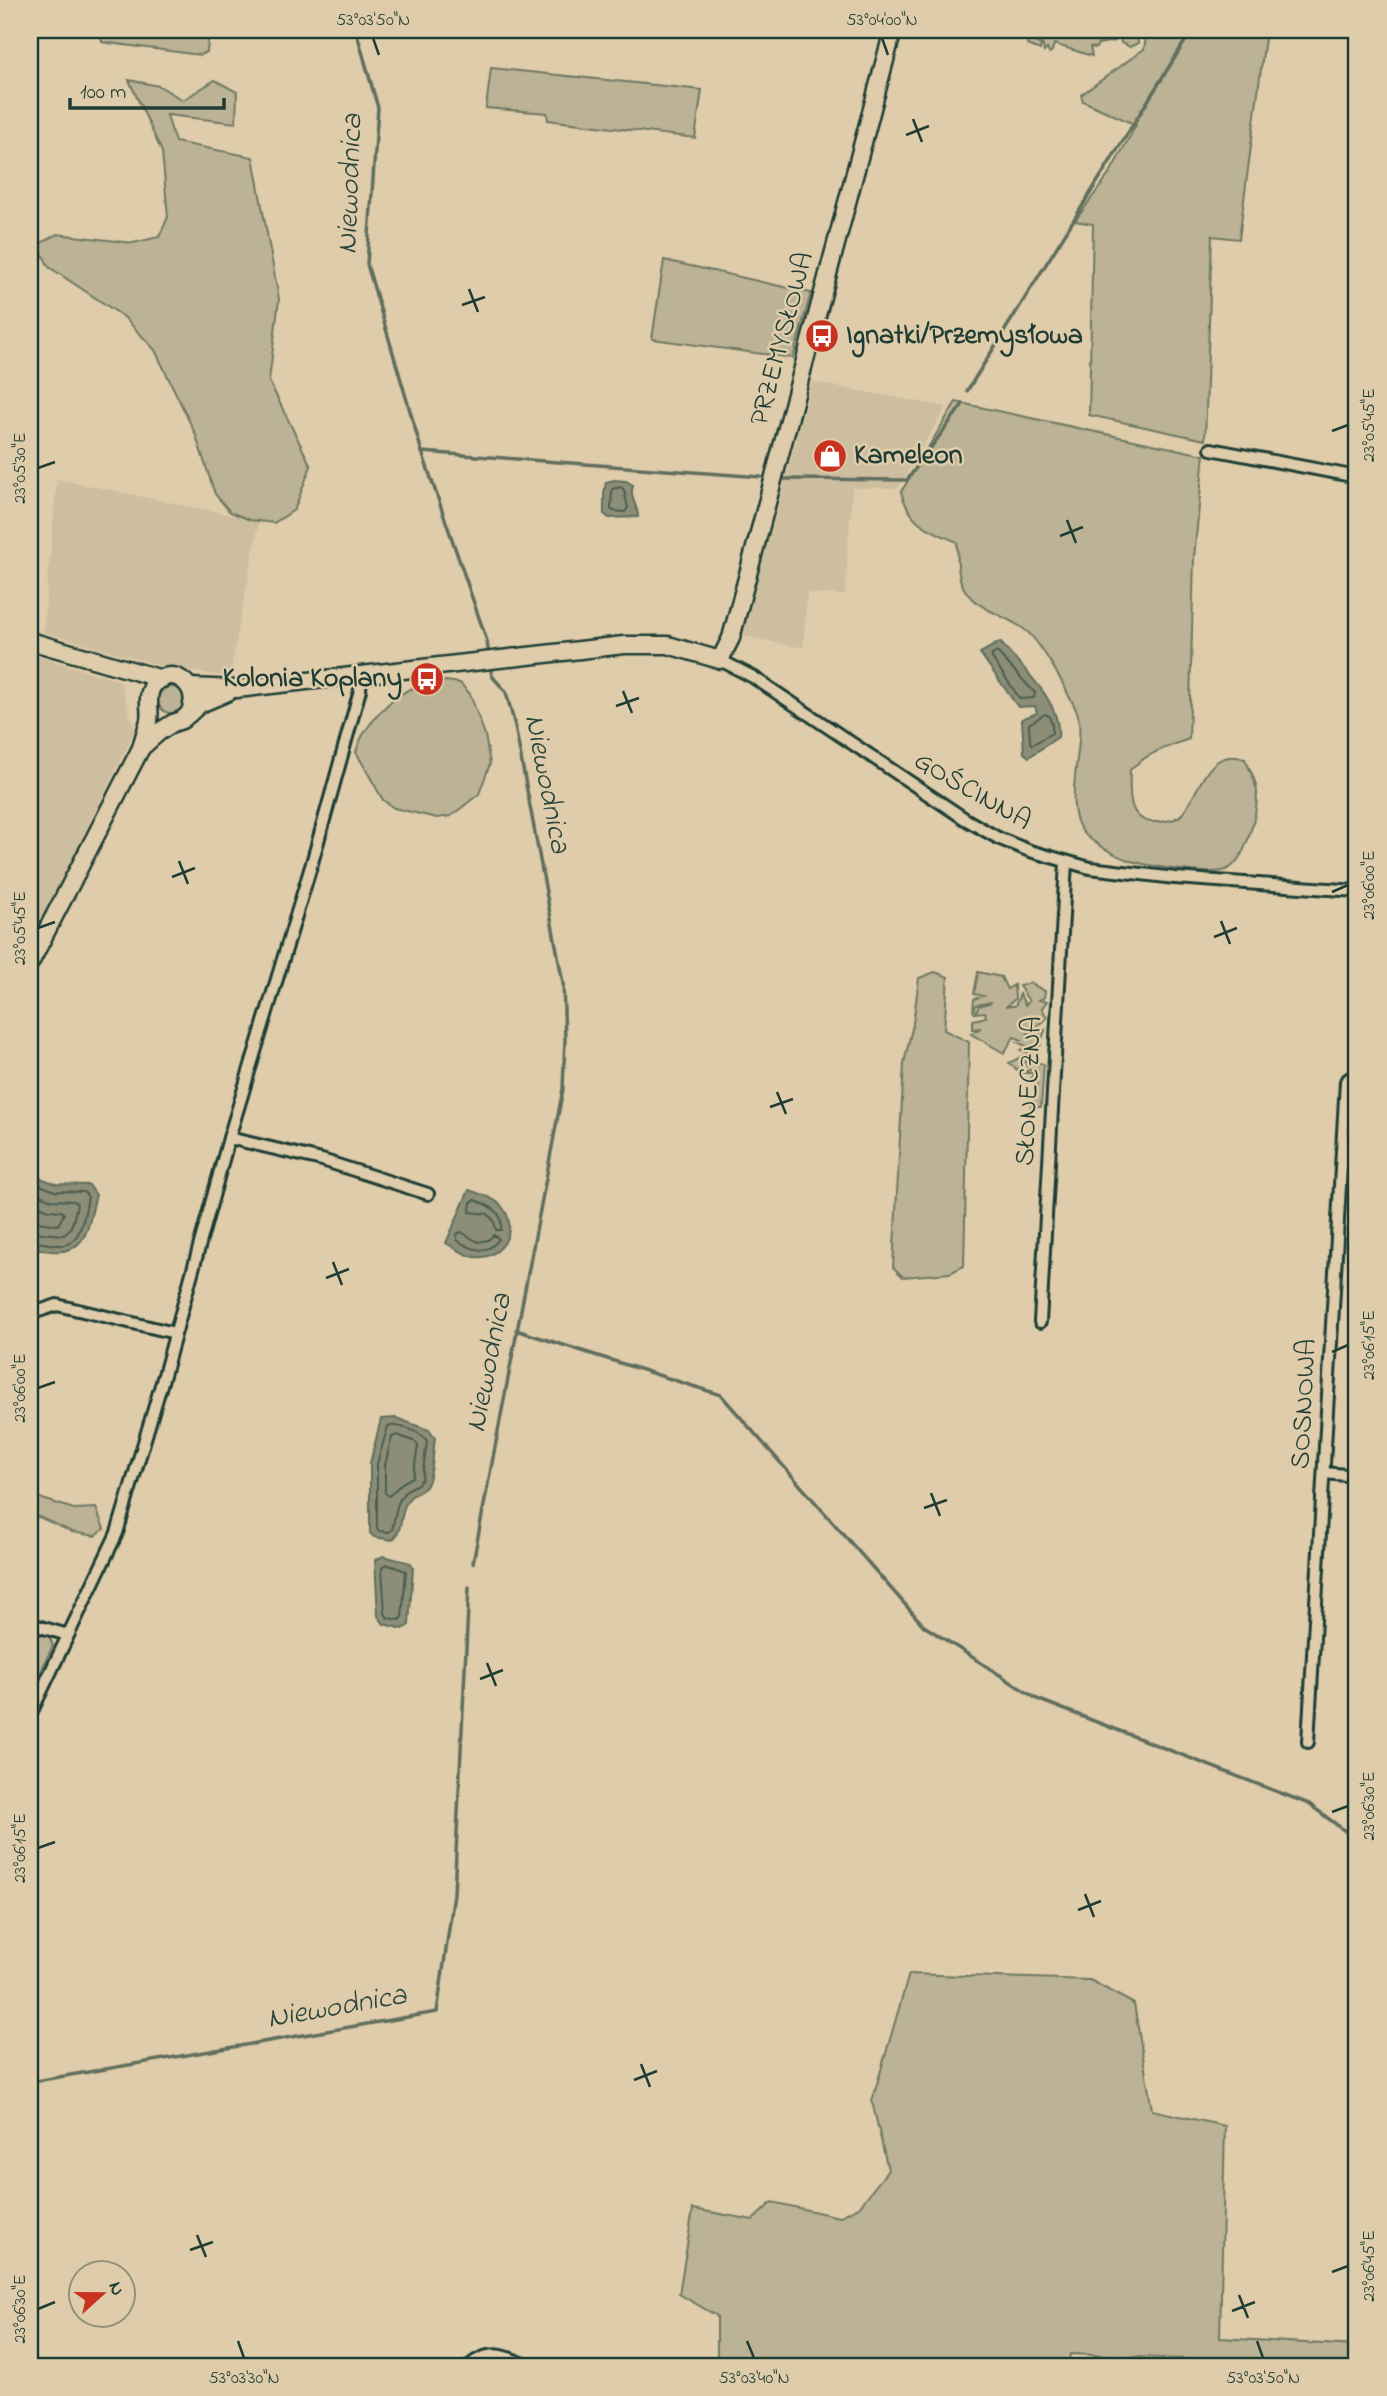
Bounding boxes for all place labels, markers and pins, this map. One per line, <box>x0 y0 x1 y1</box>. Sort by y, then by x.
place label: Ignatki/Przemysłowa <box>846 316 1083 358</box>
bus stop icon: Ignatki/Przemysłowa <box>803 317 841 355</box>
place label: Kameleon <box>854 436 963 477</box>
shop icon: Kameleon <box>811 437 849 475</box>
place label: Kolonia Koplany <box>223 659 402 700</box>
bus stop icon: Kolonia Koplany <box>408 660 446 698</box>

